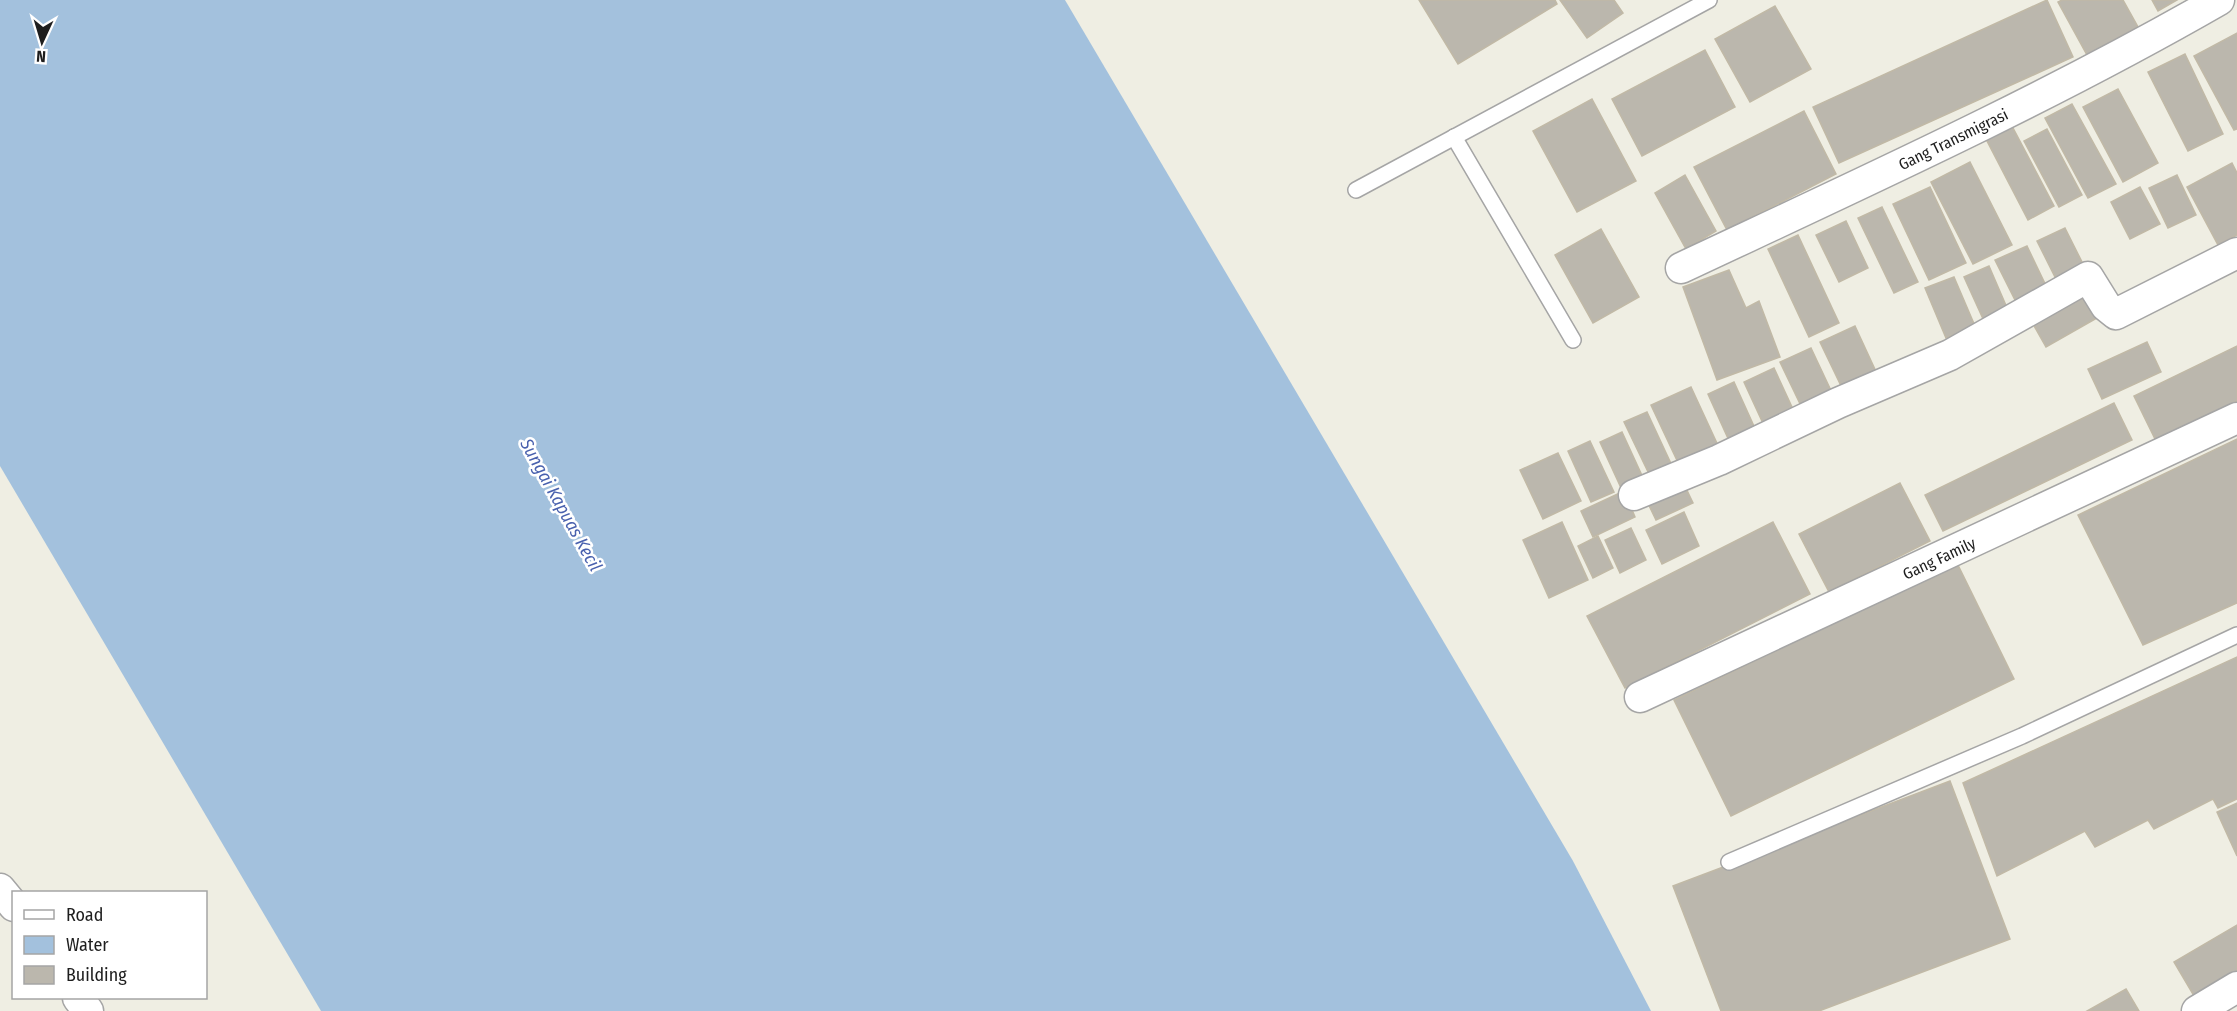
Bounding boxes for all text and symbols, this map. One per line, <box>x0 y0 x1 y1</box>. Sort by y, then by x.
north arrow <box>12 12 72 72</box>
text: N <box>36 47 46 66</box>
street label: Gang Transmigrasi <box>1895 105 2011 174</box>
water label: Sungai Kapuas Kecil <box>515 434 607 575</box>
street label: Gang Family <box>1900 533 1979 584</box>
legend <box>12 891 207 999</box>
text: Road <box>66 904 103 926</box>
text: Water <box>66 934 109 956</box>
text: Building <box>66 964 127 986</box>

